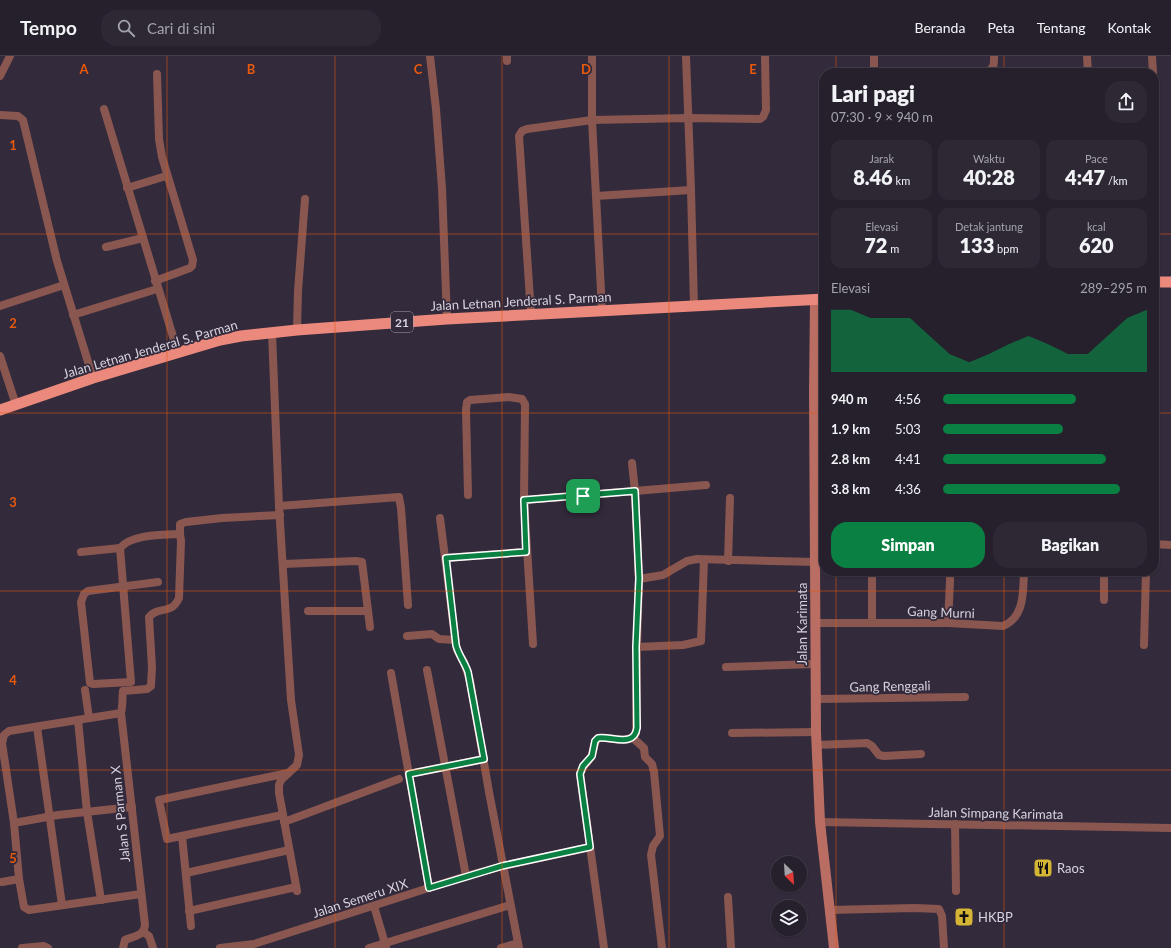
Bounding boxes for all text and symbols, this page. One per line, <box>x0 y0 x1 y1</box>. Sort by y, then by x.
search box <box>101 10 381 46</box>
text: Tempo <box>20 16 77 39</box>
icon: search <box>115 17 137 39</box>
text: Cari di sini <box>147 19 215 37</box>
text: Beranda <box>915 19 965 36</box>
text: Peta <box>987 19 1015 36</box>
text: Tentang <box>1037 19 1086 36</box>
text: Kontak <box>1108 19 1151 36</box>
text: A <box>78 61 89 77</box>
text: B <box>247 61 256 77</box>
text: C <box>414 61 423 77</box>
text: D <box>581 61 591 77</box>
text: E <box>749 61 757 77</box>
text: Lari pagi <box>831 80 915 107</box>
button: share <box>1105 81 1147 123</box>
text: 07:30 · 9 × 940 m <box>831 109 933 125</box>
text: 1 <box>9 137 17 153</box>
text: Jarak <box>869 152 894 165</box>
text: Waktu <box>973 152 1005 165</box>
text: Pace <box>1085 152 1108 165</box>
text: 8.46 <box>853 165 893 189</box>
text: 40:28 <box>963 165 1015 189</box>
text: 4:47 <box>1065 165 1105 189</box>
text: km <box>893 174 910 187</box>
text: /km <box>1105 174 1128 187</box>
text: Elevasi <box>865 220 898 233</box>
text: Detak jantung <box>955 220 1023 233</box>
text: kcal <box>1087 220 1106 233</box>
text: 72 <box>864 233 887 257</box>
text: 133 <box>959 233 994 257</box>
text: 620 <box>1079 233 1114 257</box>
text: m <box>887 242 899 255</box>
text: bpm <box>994 242 1019 255</box>
text: Elevasi <box>831 280 870 296</box>
text: 289–295 m <box>1080 280 1147 296</box>
street label: Jalan Letnan Jenderal S. Parman <box>430 288 612 314</box>
road number: 21 <box>391 312 413 332</box>
text: 2 <box>9 315 17 331</box>
street label: Jalan Letnan Jenderal S. Parman <box>61 316 239 382</box>
text: 940 m <box>831 391 868 407</box>
text: 4:56 <box>895 391 921 407</box>
text: 1.9 km <box>831 421 870 437</box>
text: 5:03 <box>895 421 921 437</box>
text: 2.8 km <box>831 451 870 467</box>
text: 4:41 <box>895 451 921 467</box>
pin <box>566 479 600 513</box>
text: 3.8 km <box>831 481 870 497</box>
text: 4:36 <box>895 481 921 497</box>
icon: arrive <box>572 485 594 507</box>
text: 3 <box>9 494 17 510</box>
button: Simpan <box>831 522 985 568</box>
button: Bagikan <box>993 522 1147 568</box>
street label: Jalan Karimata <box>794 583 810 665</box>
street label: Gang Murni <box>907 603 975 621</box>
text: 4 <box>9 672 17 688</box>
street label: Gang Renggali <box>849 677 931 695</box>
street label: Jalan S Parman X <box>107 764 133 863</box>
street label: Jalan Simpang Karimata <box>928 804 1064 822</box>
text: 5 <box>9 850 17 866</box>
north arrow <box>771 856 807 892</box>
map controls <box>771 856 807 936</box>
restaurant icon: Raos <box>1032 857 1054 879</box>
place label: Raos <box>1057 860 1085 876</box>
street label: Jalan Semeru XIX <box>310 875 410 921</box>
button: layers <box>771 900 807 936</box>
church icon: HKBP <box>953 906 975 928</box>
place label: HKBP <box>978 909 1013 925</box>

